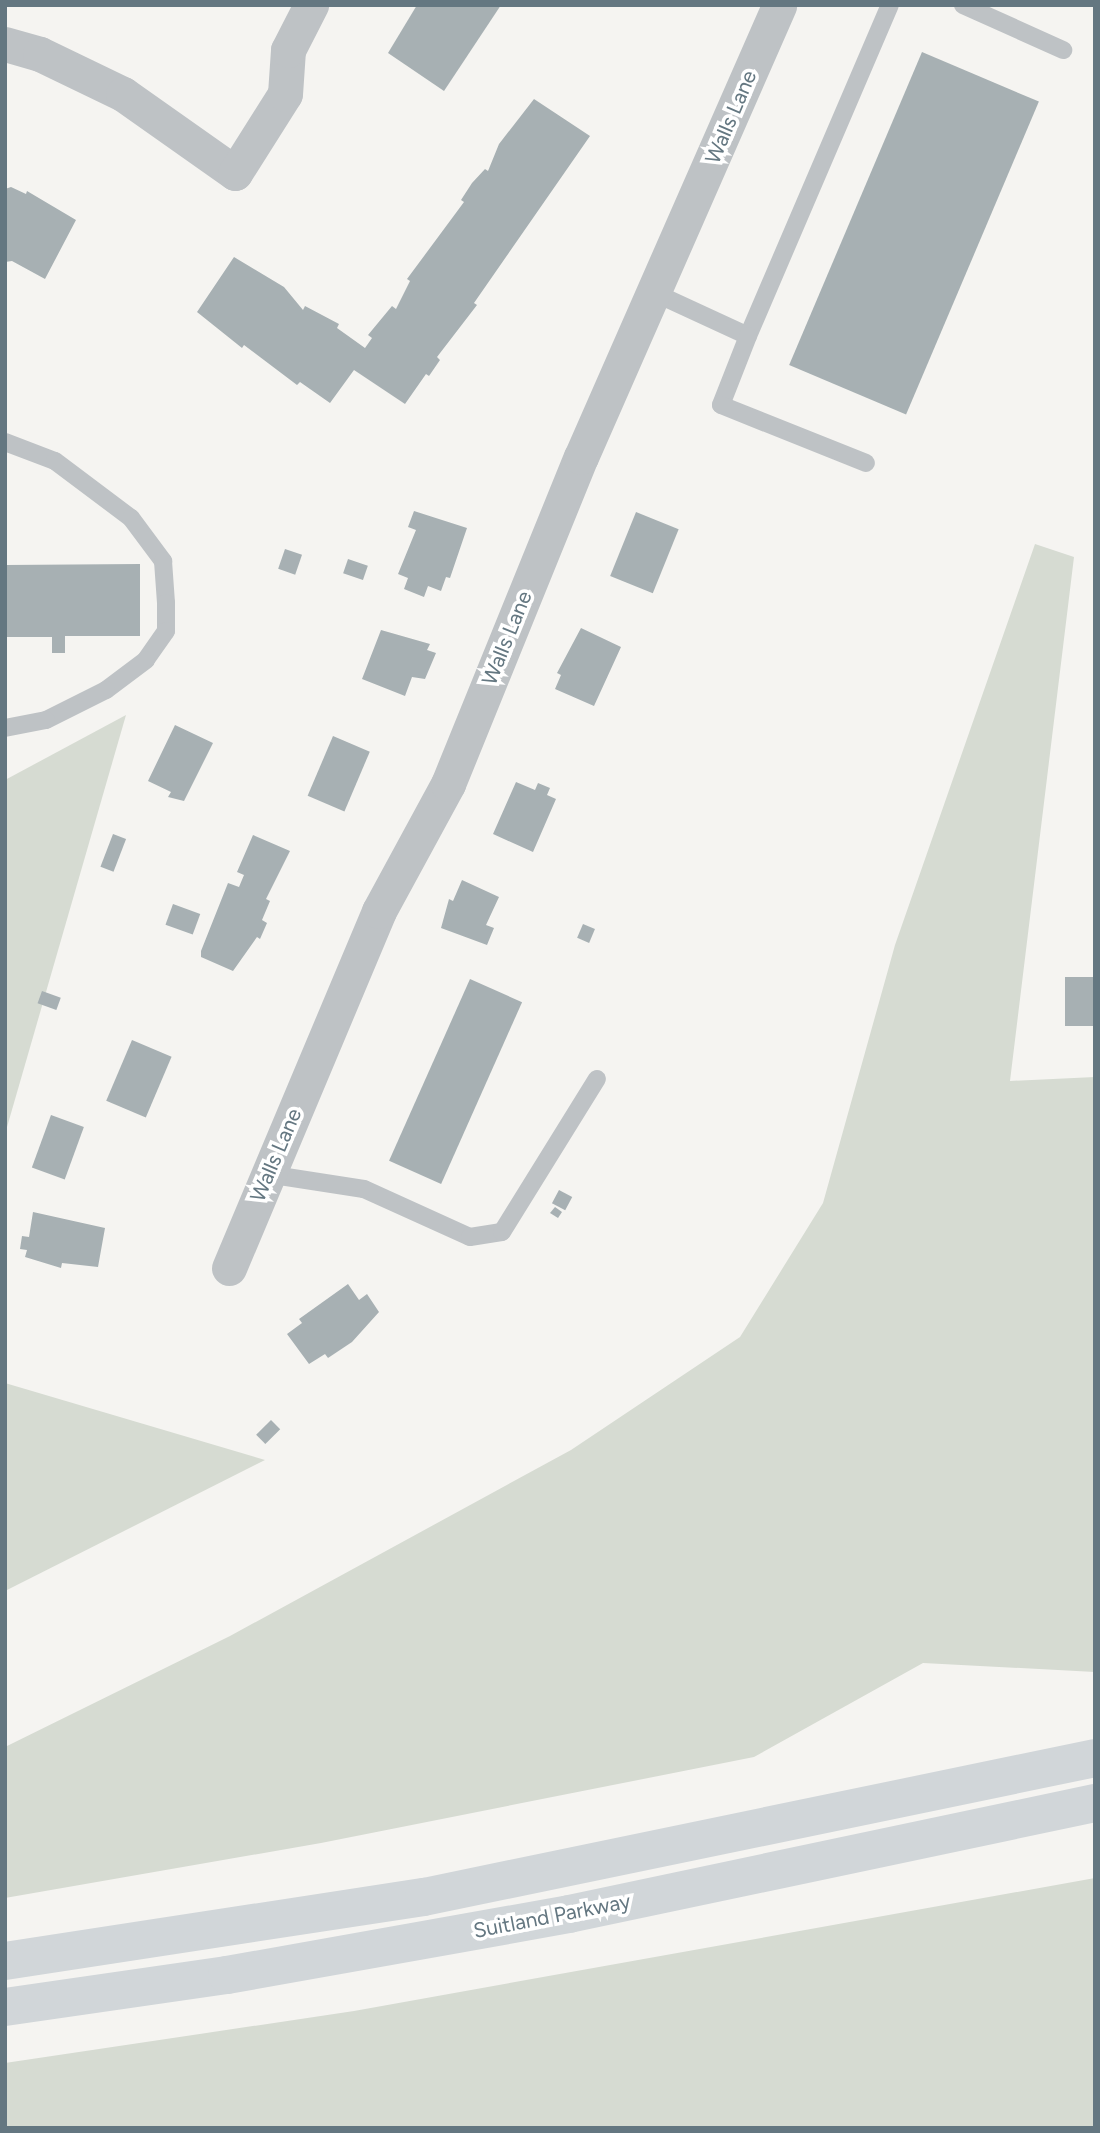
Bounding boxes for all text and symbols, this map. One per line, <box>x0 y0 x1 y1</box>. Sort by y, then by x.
street label: Walls Lane <box>700 66 762 168</box>
street label: Walls Lane <box>477 587 537 689</box>
street label: Walls Lane <box>245 1104 307 1206</box>
street label: Suitland Parkway <box>471 1888 633 1944</box>

